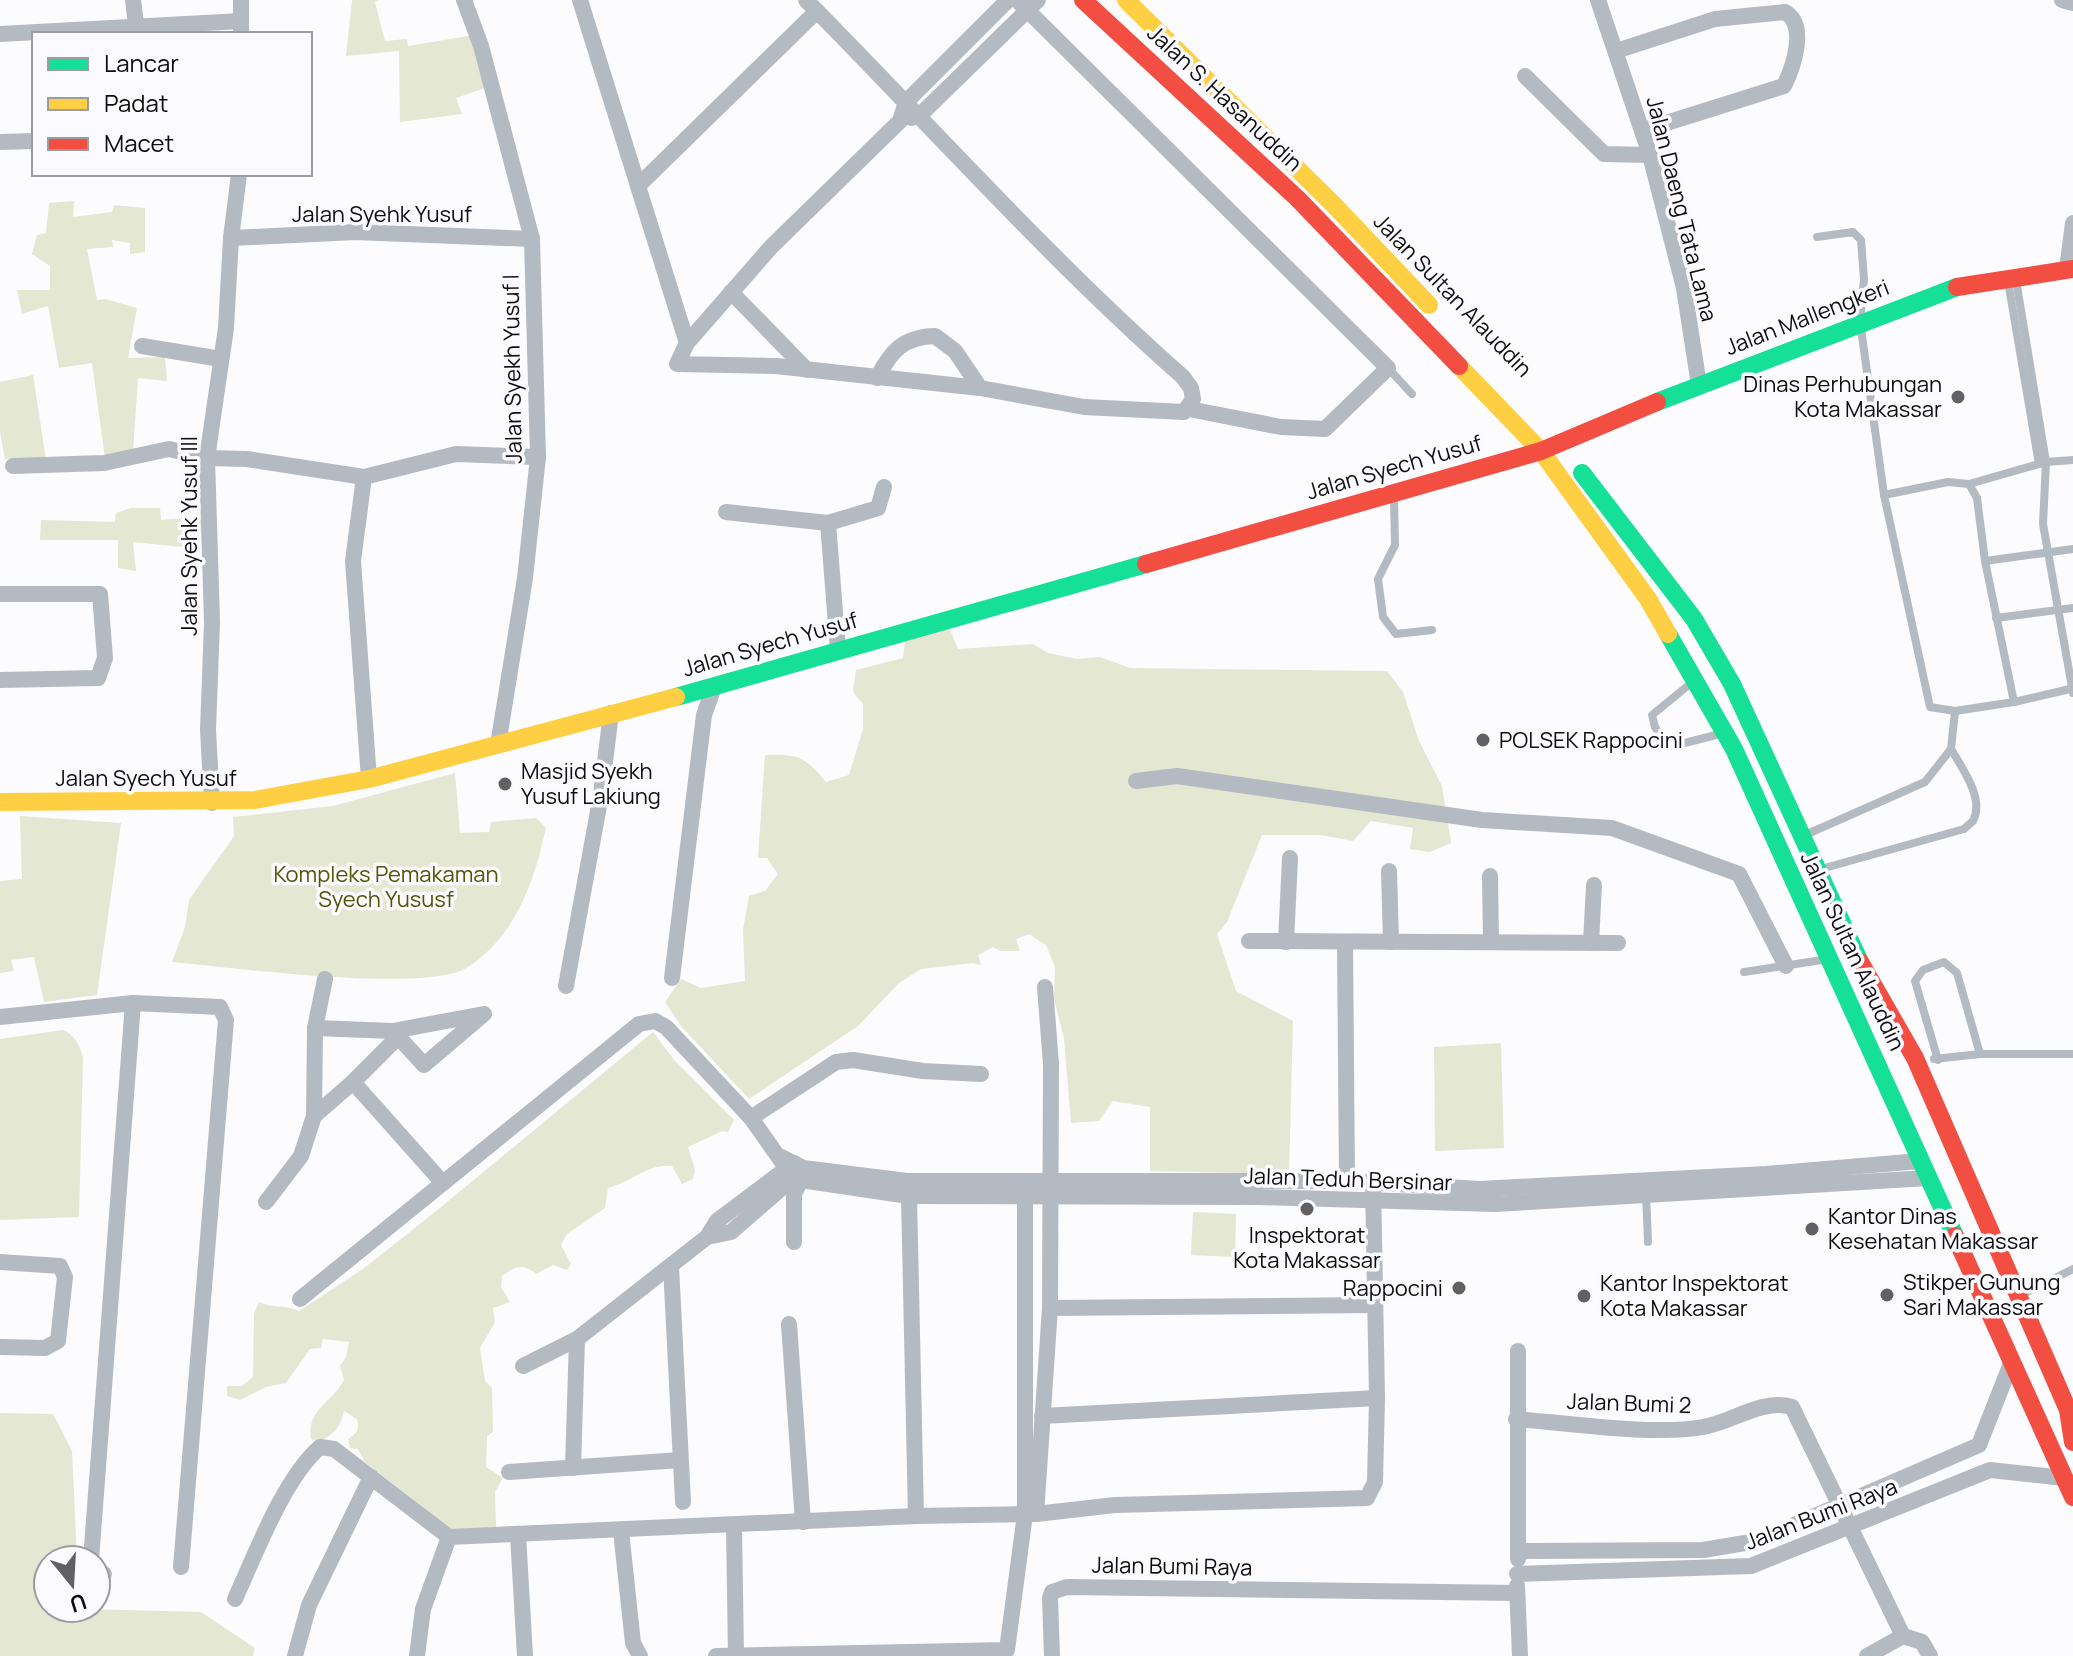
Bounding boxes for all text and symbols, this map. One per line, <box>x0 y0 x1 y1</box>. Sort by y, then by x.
street label: Jalan S. Hasanuddin <box>1141 18 1309 178</box>
legend <box>32 32 312 176</box>
text: Lancar <box>104 46 179 79</box>
text: Padat <box>104 86 168 119</box>
street label: Jalan Daeng Tata Lama <box>1640 93 1724 325</box>
text: Macet <box>104 126 174 159</box>
street label: Jalan Syehk Yusuf <box>292 199 472 229</box>
street label: Jalan Sultan Alauddin <box>1367 207 1539 383</box>
street label: Jalan Mallengkeri <box>1721 272 1893 362</box>
street label: Jalan Syekh Yusuf I <box>495 274 529 464</box>
place label: Dinas Perhubungan Kota Makassar <box>1743 369 1942 424</box>
marker: Dinas Perhubungan Kota Makassar <box>1949 388 1967 406</box>
street label: Jalan Syech Yusuf <box>1303 428 1485 506</box>
street label: Jalan Syehk Yusuf III <box>174 436 204 636</box>
street label: Jalan Syech Yusuf <box>679 605 861 683</box>
place label: POLSEK Rappocini <box>1499 725 1683 755</box>
marker: POLSEK Rappocini <box>1474 731 1492 749</box>
place label: Masjid Syekh Yusuf Lakiung <box>521 756 661 811</box>
street label: Jalan Syech Yusuf <box>55 763 237 793</box>
marker: Masjid Syekh Yusuf Lakiung <box>496 775 514 793</box>
street label: Jalan Sultan Alauddin <box>1794 847 1912 1055</box>
park label: Kompleks Pemakaman Syech Yususf <box>273 859 499 914</box>
street label: Jalan Teduh Bersinar <box>1243 1160 1453 1198</box>
marker: Inspektorat Kota Makassar <box>1298 1200 1316 1218</box>
place label: Kantor Dinas Kesehatan Makassar <box>1828 1201 2038 1256</box>
place label: Inspektorat Kota Makassar <box>1233 1220 1381 1275</box>
marker: Kantor Dinas Kesehatan Makassar <box>1803 1220 1821 1238</box>
place label: Stikper Gunung Sari Makassar <box>1903 1267 2060 1322</box>
place label: Kantor Inspektorat Kota Makassar <box>1600 1268 1789 1323</box>
place label: Rappocini <box>1343 1273 1443 1303</box>
marker: Rappocini <box>1450 1279 1468 1297</box>
marker: Stikper Gunung Sari Makassar <box>1878 1286 1896 1304</box>
marker: Kantor Inspektorat Kota Makassar <box>1575 1287 1593 1305</box>
street label: Jalan Bumi 2 <box>1566 1386 1692 1420</box>
street label: Jalan Bumi Raya <box>1741 1471 1901 1557</box>
north arrow <box>32 1544 112 1624</box>
street label: Jalan Bumi Raya <box>1091 1550 1253 1582</box>
text: U <box>66 1586 90 1620</box>

